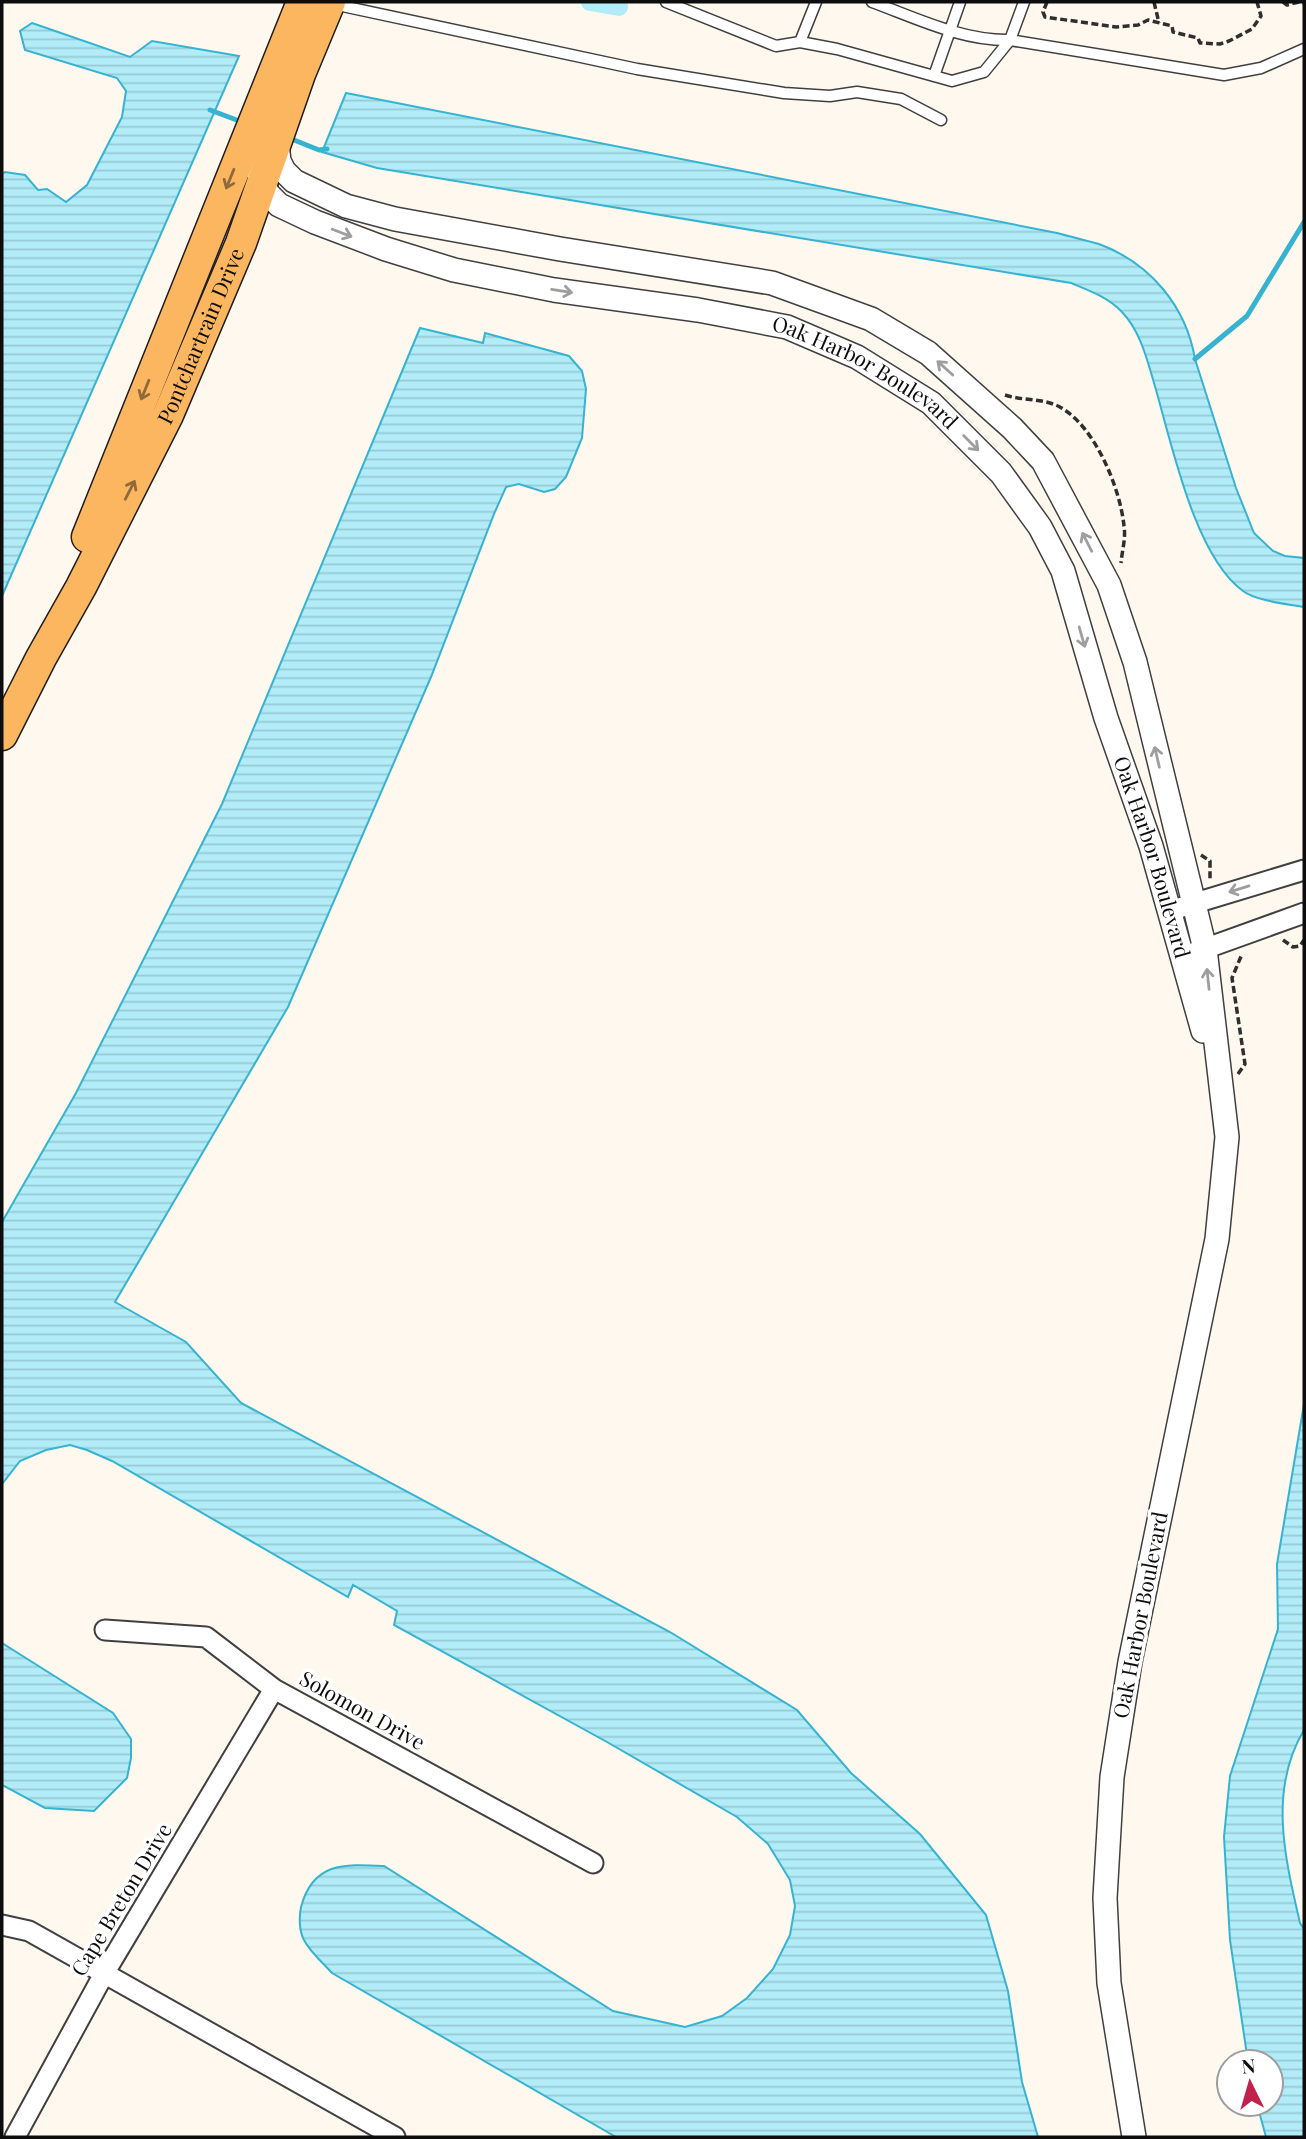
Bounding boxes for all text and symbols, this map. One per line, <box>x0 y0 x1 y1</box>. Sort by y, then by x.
one-way arrow <box>223 167 236 189</box>
one-way arrow <box>331 228 353 241</box>
street label: Pontchartrain Drive <box>150 243 249 428</box>
one-way arrow <box>550 284 573 297</box>
street label: Oak Harbor Boulevard <box>770 309 965 434</box>
one-way arrow <box>936 360 954 376</box>
one-way arrow <box>138 378 151 400</box>
one-way arrow <box>963 434 980 451</box>
one-way arrow <box>124 480 138 501</box>
one-way arrow <box>1080 532 1094 553</box>
one-way arrow <box>1076 626 1089 648</box>
one-way arrow <box>1150 747 1163 769</box>
street label: Oak Harbor Boulevard <box>1108 752 1198 961</box>
one-way arrow <box>1228 884 1250 896</box>
one-way arrow <box>1202 968 1215 991</box>
street label: Oak Harbor Boulevard <box>1105 1509 1173 1720</box>
street label: Solomon Drive <box>295 1663 431 1755</box>
street label: Cape Breton Drive <box>64 1817 177 1981</box>
north arrow <box>1215 2048 1285 2118</box>
text: N <box>1240 2051 1257 2079</box>

